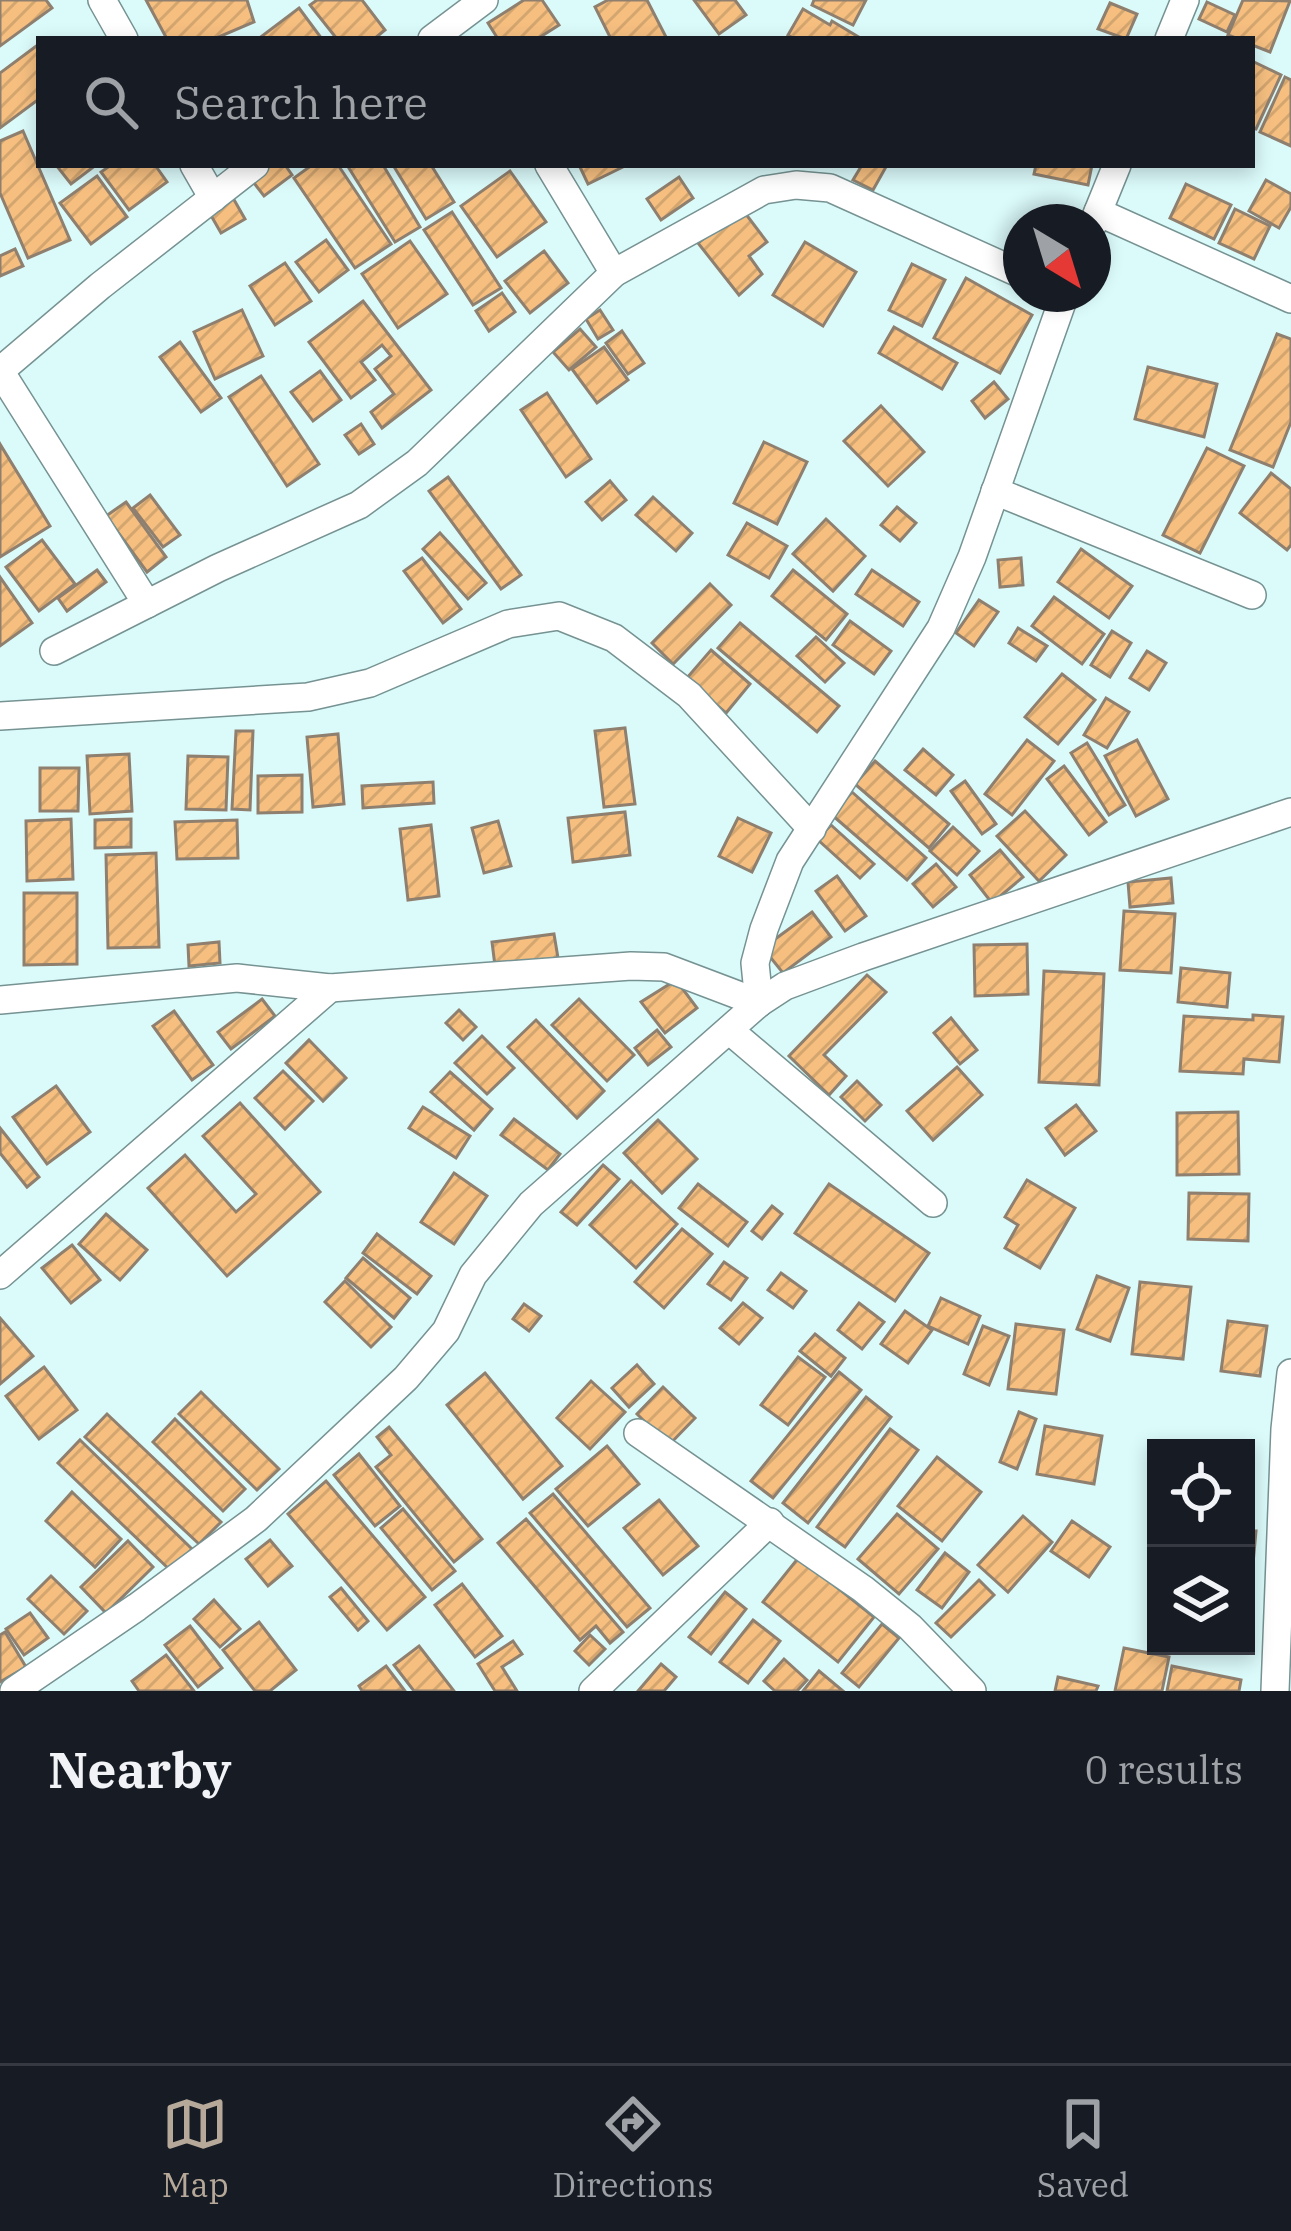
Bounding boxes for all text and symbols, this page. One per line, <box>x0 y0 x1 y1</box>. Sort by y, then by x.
search box <box>36 36 1255 168</box>
icon: search <box>78 69 144 135</box>
text: Search here <box>174 73 428 131</box>
north arrow <box>1003 204 1111 312</box>
map controls <box>1147 1439 1255 1655</box>
button: locate <box>1147 1439 1255 1547</box>
button: layers <box>1147 1547 1255 1655</box>
text: Nearby <box>48 1736 232 1802</box>
text: 0 results <box>1085 1744 1243 1795</box>
tab: Map <box>162 2091 229 2206</box>
tab: Directions <box>552 2091 713 2206</box>
tab: Saved <box>1037 2091 1129 2206</box>

